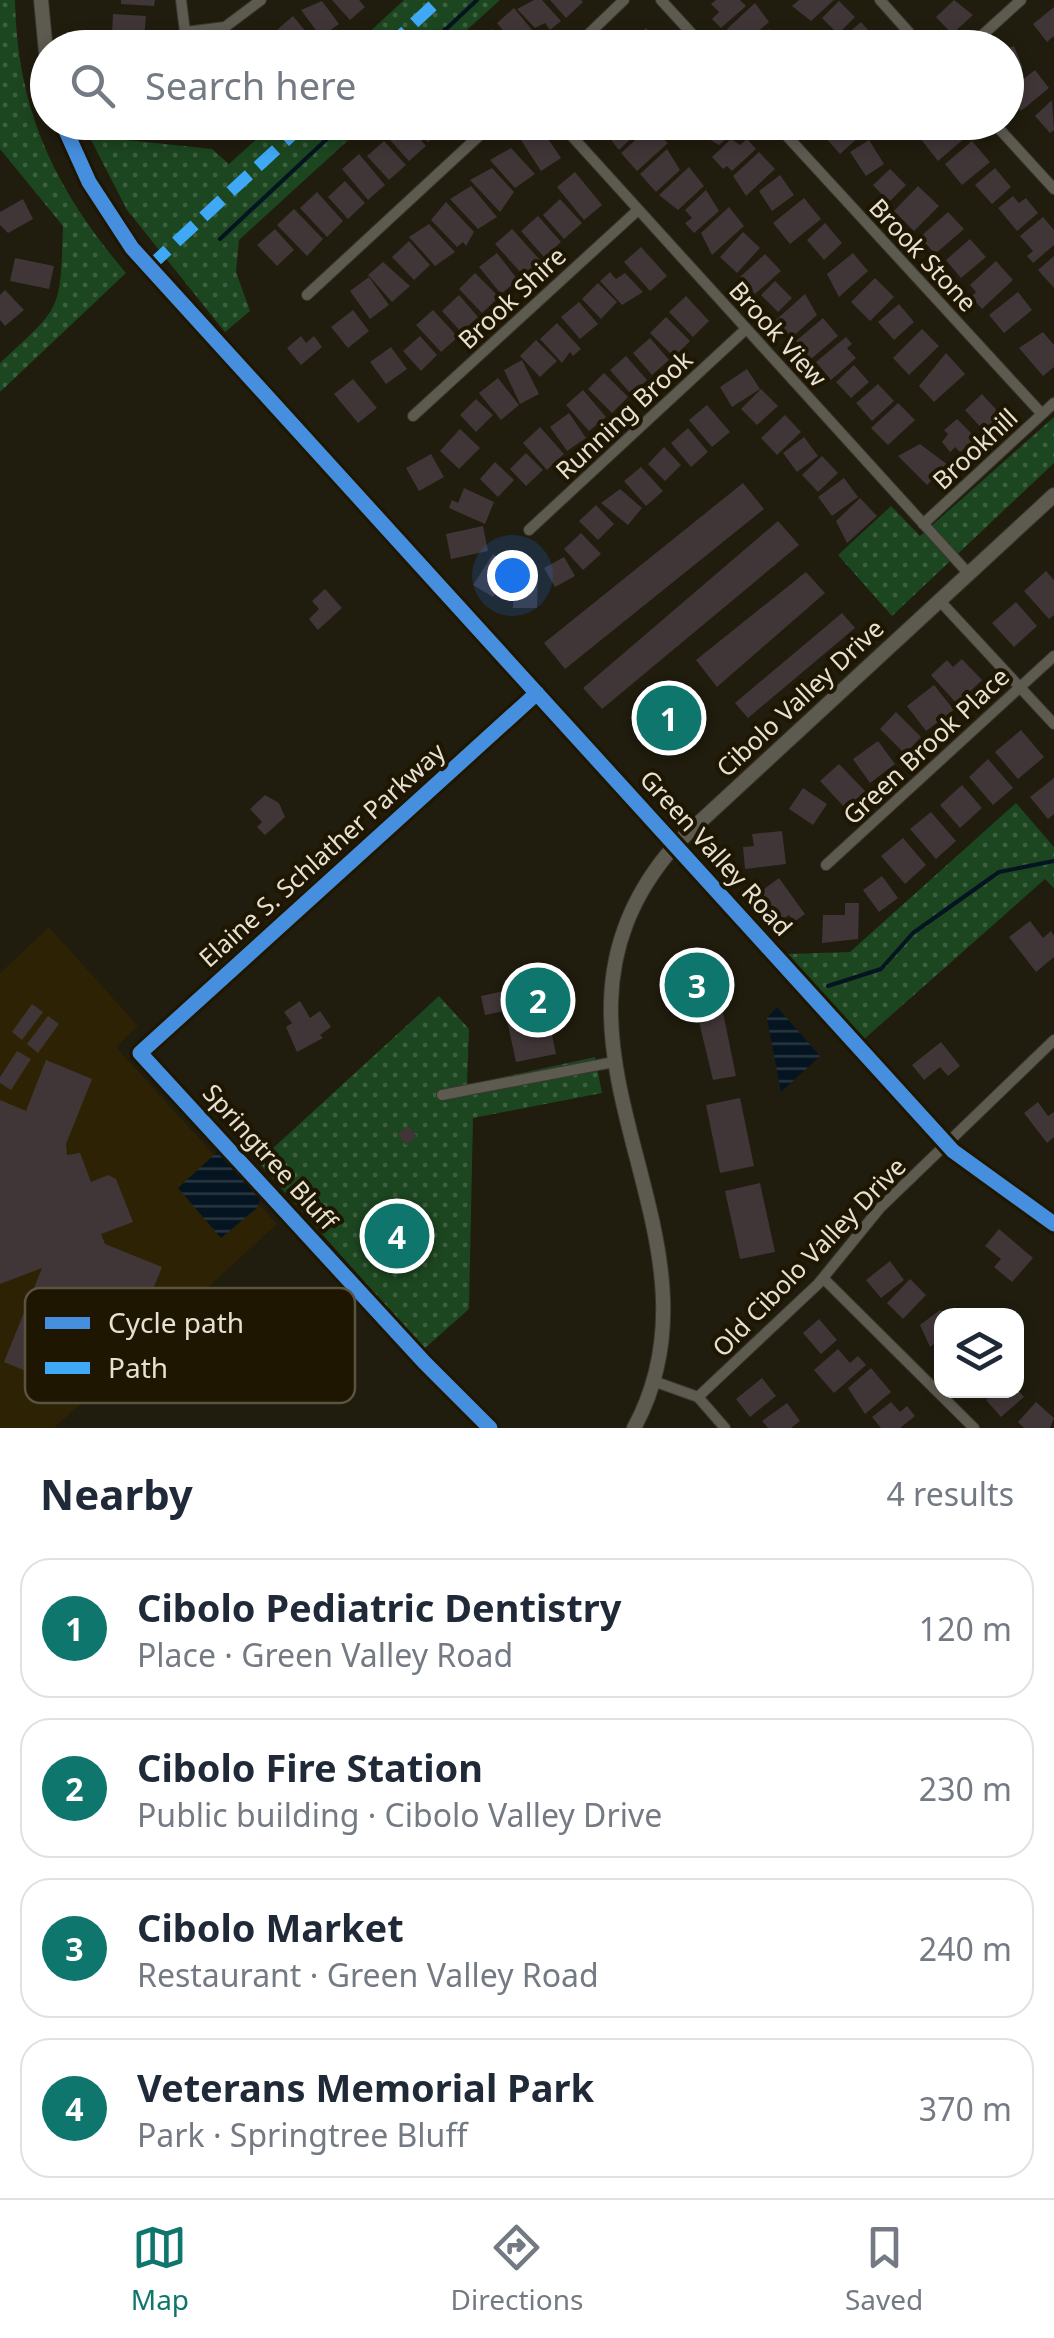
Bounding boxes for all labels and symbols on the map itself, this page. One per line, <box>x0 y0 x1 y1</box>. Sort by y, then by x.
street label: Brook Stone <box>862 190 985 318</box>
street label: Brook Shire <box>450 239 573 356</box>
street label: Brook View <box>722 273 835 394</box>
street label: Running Brook <box>548 342 700 486</box>
street label: Brookhill <box>925 400 1024 496</box>
your location <box>487 550 538 601</box>
street label: Cibolo Valley Drive <box>708 611 890 784</box>
street label: Green Brook Place <box>835 659 1016 831</box>
pin: 1 <box>636 680 702 756</box>
street label: Elaine S. Schlather Parkway <box>191 734 452 974</box>
street label: Green Valley Road <box>633 762 800 943</box>
pin: 3 <box>664 948 730 1022</box>
pin: 2 <box>506 962 570 1038</box>
street label: Springtree Bluff <box>196 1076 347 1238</box>
street label: Old Cibolo Valley Drive <box>704 1149 912 1363</box>
pin: 4 <box>364 1198 430 1274</box>
legend <box>25 1288 355 1403</box>
text: Cycle path <box>108 1303 244 1341</box>
text: Path <box>108 1348 168 1386</box>

